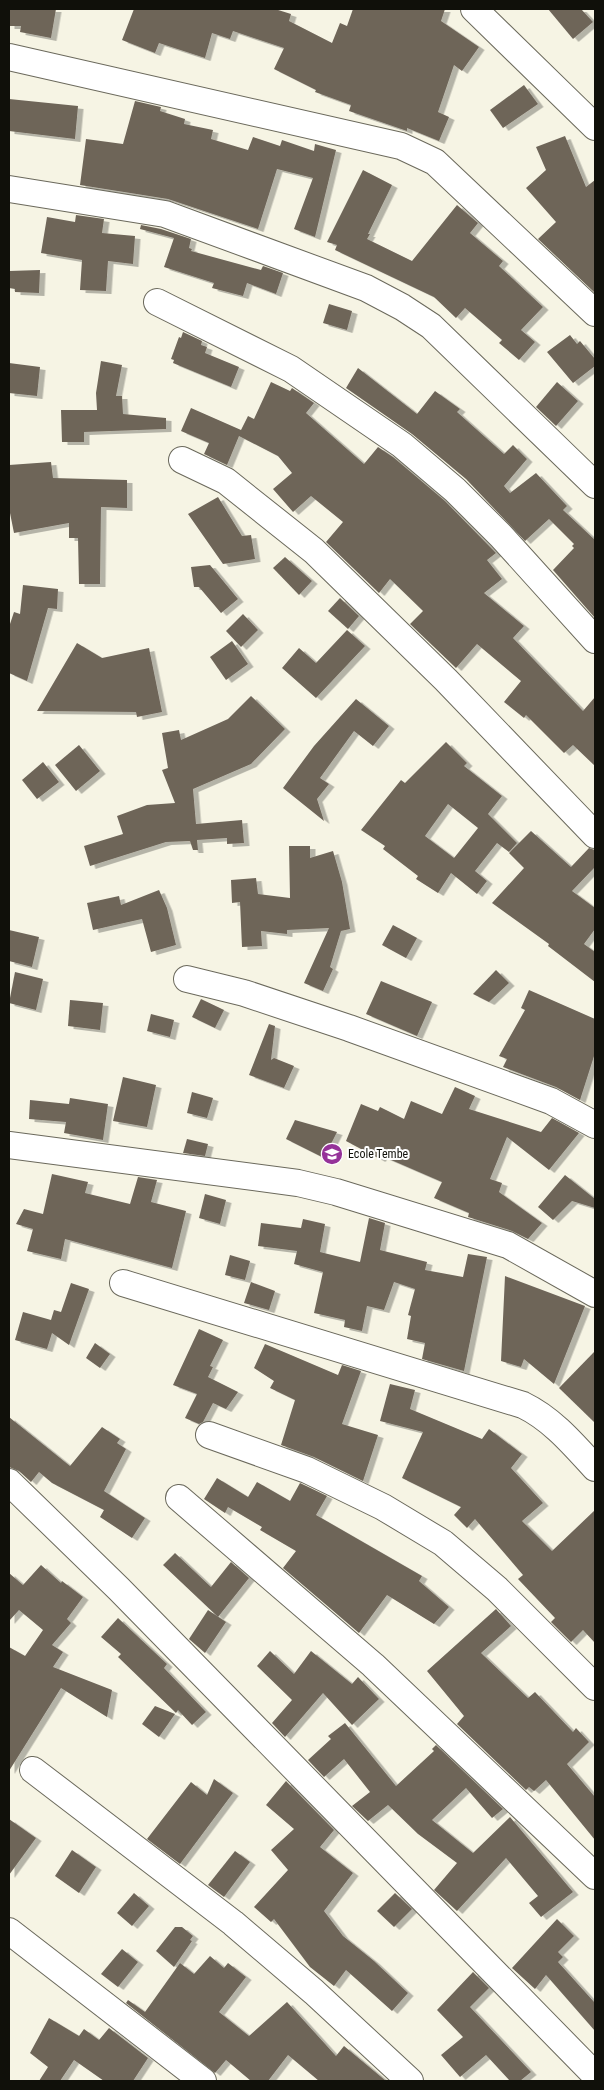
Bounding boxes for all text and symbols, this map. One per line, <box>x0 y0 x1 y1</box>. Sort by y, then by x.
school or university icon: Ecole Tembe <box>320 1142 344 1166</box>
place label: Ecole Tembe <box>348 1147 409 1161</box>

